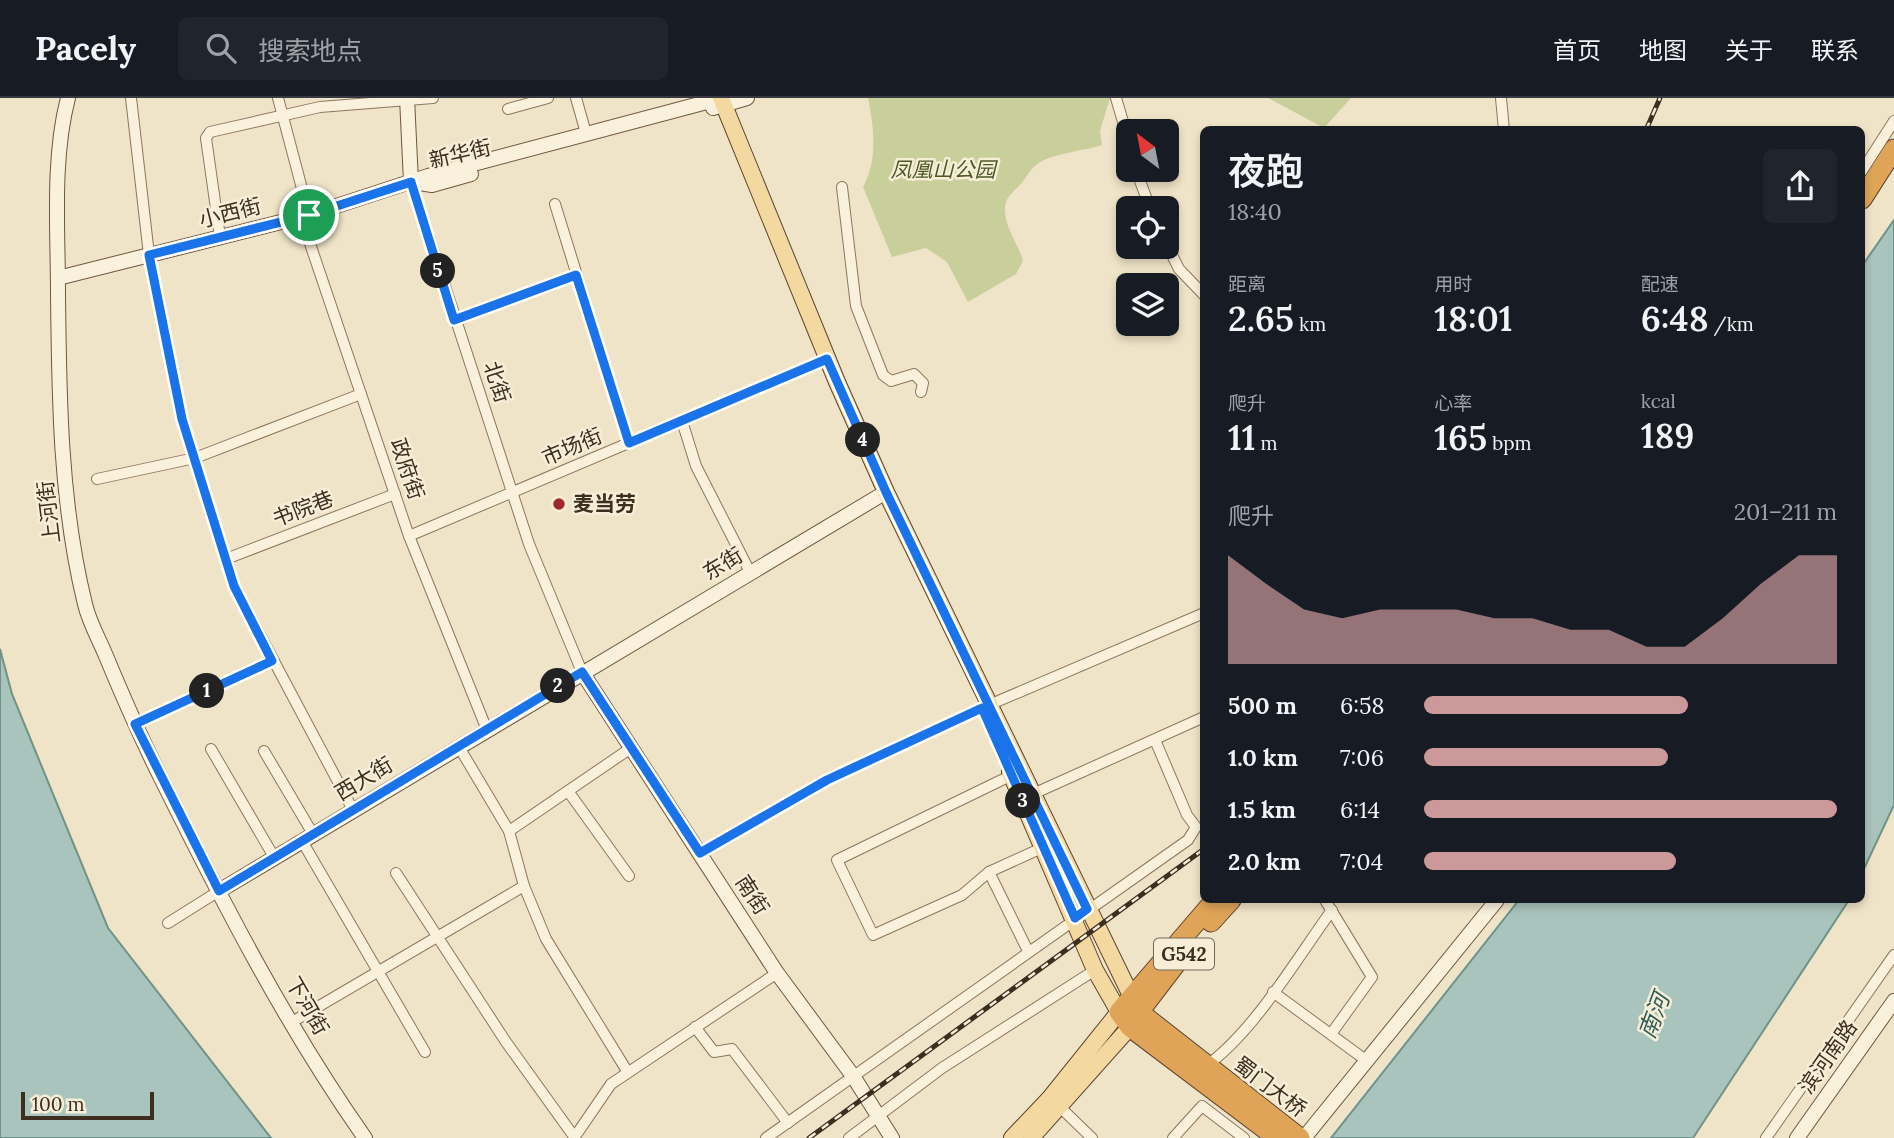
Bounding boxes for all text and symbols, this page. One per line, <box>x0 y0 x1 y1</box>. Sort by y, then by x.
search box <box>178 17 668 80</box>
text: Pacely <box>35 27 136 69</box>
icon: search <box>202 29 240 67</box>
text: 搜索地点 <box>258 34 362 67</box>
text: 首页 <box>1553 35 1601 66</box>
text: 地图 <box>1639 35 1687 66</box>
text: 关于 <box>1725 35 1773 66</box>
text: 联系 <box>1811 35 1859 66</box>
north arrow <box>1116 119 1180 182</box>
map controls <box>1116 119 1179 336</box>
street label: 新华街 <box>426 133 494 174</box>
text: 夜跑 <box>1228 147 1304 195</box>
button: share <box>1763 149 1837 223</box>
park label: 凤凰山公园 <box>891 156 998 183</box>
pin <box>279 185 339 245</box>
street label: 小西街 <box>196 192 264 233</box>
icon: arrive <box>290 196 328 234</box>
button: locate <box>1116 196 1179 259</box>
text: 18:40 <box>1228 197 1282 226</box>
pin: 5 <box>420 254 456 288</box>
text: 5 <box>432 258 443 282</box>
text: 距离 <box>1228 272 1266 296</box>
text: 用时 <box>1434 272 1472 296</box>
text: 配速 <box>1641 272 1679 296</box>
button: layers <box>1116 273 1179 336</box>
text: 2.65 <box>1228 296 1294 341</box>
text: 18:01 <box>1434 296 1513 341</box>
text: 6:48 <box>1641 296 1709 341</box>
text: km <box>1294 312 1326 336</box>
text: /km <box>1709 312 1754 336</box>
street label: 北街 <box>478 358 517 406</box>
text: kcal <box>1641 389 1676 413</box>
text: 爬升 <box>1228 391 1266 415</box>
text: 心率 <box>1434 391 1472 415</box>
text: 189 <box>1641 413 1694 458</box>
text: 11 <box>1228 415 1255 460</box>
text: 165 <box>1434 415 1487 460</box>
street label: 市场街 <box>538 422 606 471</box>
pin: 4 <box>846 422 880 458</box>
text: 4 <box>857 427 868 451</box>
text: m <box>1255 431 1277 455</box>
text: bpm <box>1487 431 1532 455</box>
street label: 政府街 <box>384 435 430 503</box>
street label: 上河街 <box>31 479 66 545</box>
street label: 书院巷 <box>269 485 337 532</box>
place label: 麦当劳 <box>573 490 636 517</box>
marker: 麦当劳 <box>551 496 567 512</box>
text: 201–211 m <box>1734 497 1837 526</box>
text: 爬升 <box>1228 501 1274 530</box>
street label: 东街 <box>698 541 748 586</box>
pin: 2 <box>540 668 576 704</box>
text: 2 <box>552 673 563 697</box>
pin: 1 <box>190 674 224 708</box>
text: 1 <box>203 678 210 702</box>
text: 500 m <box>1228 691 1297 720</box>
text: 6:58 <box>1340 691 1385 720</box>
text: 1.0 km <box>1228 743 1298 772</box>
text: 7:06 <box>1340 743 1384 772</box>
street label: 西大街 <box>330 751 398 806</box>
pin: 3 <box>1006 784 1040 818</box>
text: 3 <box>1017 788 1028 812</box>
text: 1.5 km <box>1228 795 1296 824</box>
text: 6:14 <box>1340 795 1380 824</box>
text: 2.0 km <box>1228 847 1301 876</box>
text: 7:04 <box>1340 847 1383 876</box>
street label: 南街 <box>730 870 775 920</box>
road number: G542 <box>1154 939 1214 970</box>
street label: 下河街 <box>280 972 335 1040</box>
water label: 南河 <box>1632 985 1677 1042</box>
street label: 滨河南路 <box>1792 1015 1863 1099</box>
street label: 蜀门大桥 <box>1229 1051 1312 1123</box>
scale bar <box>21 1089 154 1121</box>
text: 100 m <box>32 1092 85 1116</box>

